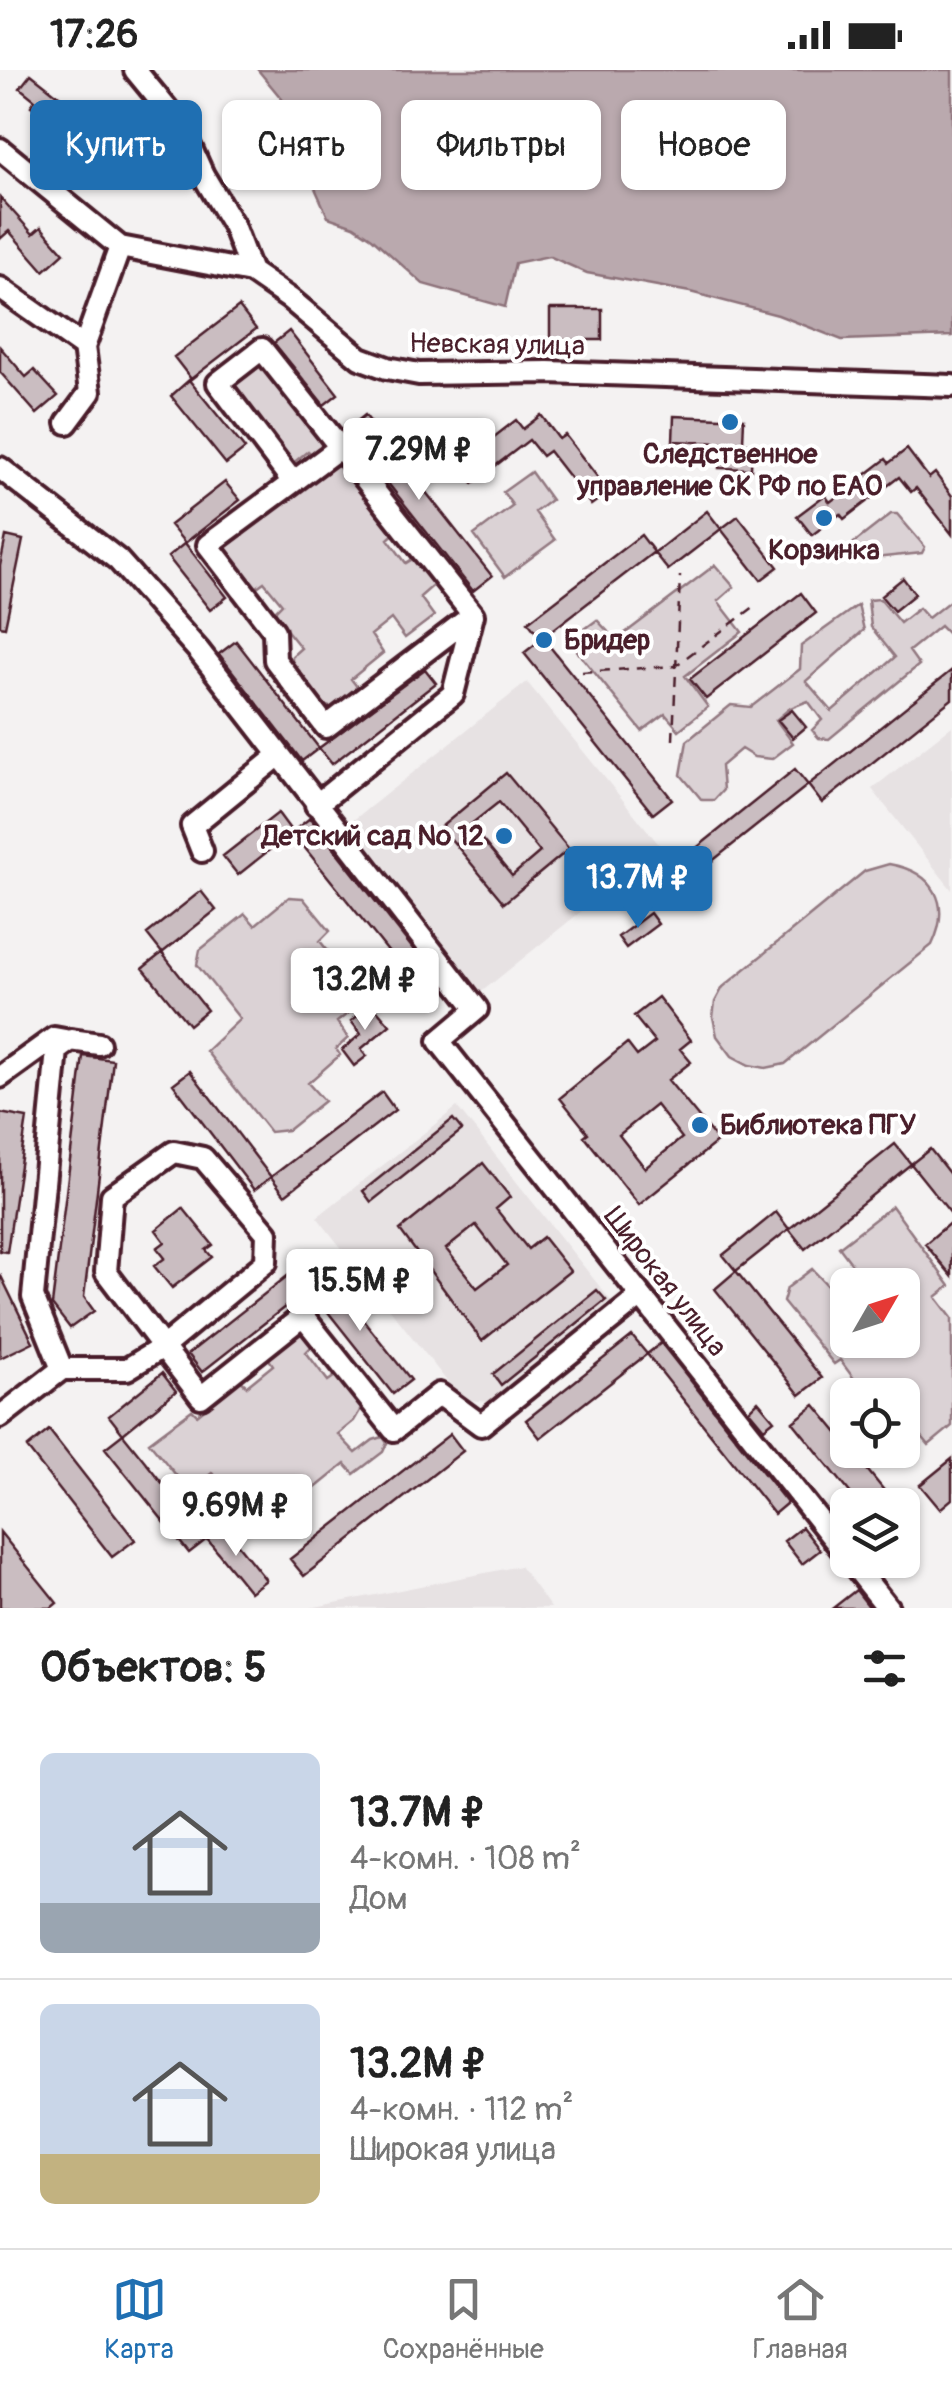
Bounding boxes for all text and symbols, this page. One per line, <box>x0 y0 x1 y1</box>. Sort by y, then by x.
text: 17:26 <box>50 11 138 59</box>
chip: Купить <box>30 100 202 190</box>
chip: Снять <box>222 100 381 190</box>
chip: Фильтры <box>401 100 601 190</box>
chip: Новое <box>621 100 786 190</box>
street label: Невская улица <box>409 326 585 364</box>
marker: Следственное управление СК РФ по ЕАО <box>719 411 741 433</box>
pin: 7.29M ₽ <box>327 418 511 503</box>
text: 7.29M ₽ <box>365 430 473 470</box>
place label: Следственное управление СК РФ по ЕАО <box>576 437 883 504</box>
marker: Корзинка <box>813 507 835 529</box>
place label: Корзинка <box>768 533 880 568</box>
place label: Бридер <box>564 623 650 658</box>
marker: Бридер <box>533 629 555 651</box>
place label: Детский сад № 12 <box>260 819 484 854</box>
marker: Детский сад № 12 <box>493 825 515 847</box>
pin: 13.7M ₽ <box>546 846 730 931</box>
text: 13.7M ₽ <box>586 858 690 898</box>
pin: 13.2M ₽ <box>273 948 457 1033</box>
text: 13.2M ₽ <box>313 960 417 1000</box>
place label: Библиотека ПГУ <box>720 1108 916 1143</box>
marker: Библиотека ПГУ <box>689 1114 711 1136</box>
street label: Широкая улица <box>596 1200 734 1364</box>
pin: 15.5M ₽ <box>268 1249 452 1334</box>
text: 15.5M ₽ <box>308 1261 412 1301</box>
north arrow <box>830 1268 920 1358</box>
map controls <box>830 1268 920 1578</box>
button: locate <box>830 1378 920 1468</box>
pin: 9.69M ₽ <box>144 1474 328 1559</box>
text: 9.69M ₽ <box>182 1486 290 1526</box>
button: layers <box>830 1488 920 1578</box>
icon: filters <box>857 1641 912 1696</box>
text: Объектов: 5 <box>40 1642 267 1694</box>
text: 13.7M ₽ <box>350 1787 486 1839</box>
icon: home <box>120 1793 240 1913</box>
text: 4-комн. · 108 m² <box>350 1839 581 1879</box>
text: Дом <box>350 1879 407 1919</box>
text: 13.2M ₽ <box>350 2038 487 2090</box>
icon: home <box>120 2044 240 2164</box>
text: 4-комн. · 112 m² <box>350 2090 573 2130</box>
text: Широкая улица <box>350 2130 556 2170</box>
tab: Карта <box>104 2272 174 2367</box>
tab: Сохранённые <box>382 2272 544 2367</box>
tab: Главная <box>753 2272 848 2367</box>

